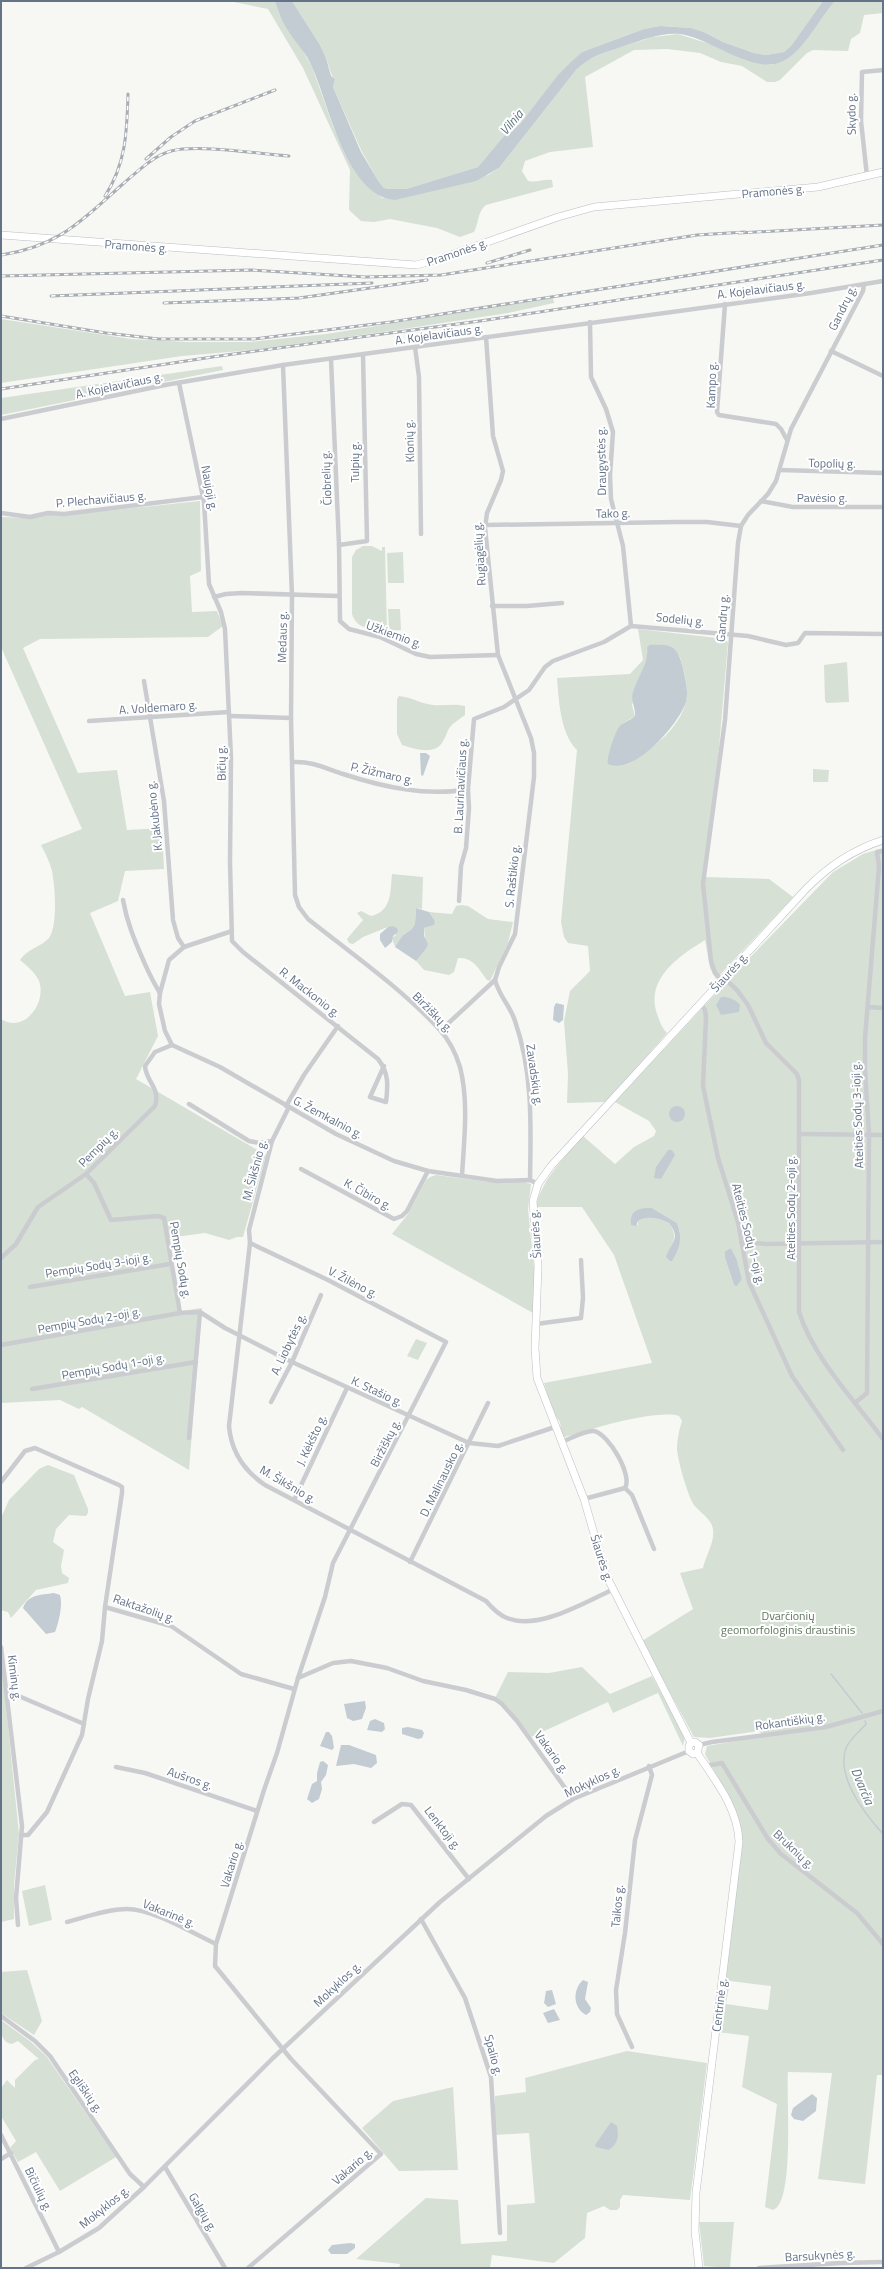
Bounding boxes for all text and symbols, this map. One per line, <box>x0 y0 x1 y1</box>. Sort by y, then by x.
street label: Skydo g. <box>841 93 861 135</box>
water label: Vilnia <box>494 104 529 139</box>
street label: Pramonės g. <box>741 179 805 203</box>
street label: Pramonės g. <box>424 233 490 271</box>
street label: Pramonės g. <box>104 234 168 258</box>
street label: A. Kojelavičiaus g. <box>716 274 806 304</box>
street label: Gandrų g. <box>823 282 861 334</box>
street label: A. Kojelavičiaus g. <box>394 318 484 350</box>
street label: Kampo g. <box>701 361 721 409</box>
street label: A. Kojelavičiaus g. <box>74 367 164 403</box>
street label: Klonių g. <box>399 419 419 463</box>
street label: Draugystės g. <box>591 426 611 496</box>
street label: Tulpių g. <box>345 441 364 483</box>
street label: Čiobrelių g. <box>316 450 336 506</box>
street label: Topolių g. <box>808 453 856 473</box>
street label: Naujoji g. <box>196 464 224 512</box>
street label: P. Plechavičiaus g. <box>55 486 147 512</box>
street label: Pavėsio g. <box>797 488 847 507</box>
street label: Tako g. <box>596 503 630 523</box>
street label: Rugiagėlių g. <box>467 521 491 587</box>
street label: Gandrų g. <box>711 593 733 643</box>
street label: Sodelių g. <box>655 607 705 631</box>
street label: Medaus g. <box>272 611 292 663</box>
street label: Užkiemio g. <box>363 615 425 653</box>
street label: A. Voldemaro g. <box>118 695 198 719</box>
street label: B. Laurinavičiaus g. <box>448 738 472 834</box>
street label: Bičių g. <box>211 745 231 781</box>
street label: P. Žižmaro g. <box>349 757 415 789</box>
street label: K. Jakubėno g. <box>141 780 167 852</box>
street label: S. Raštikio g. <box>499 843 525 909</box>
street label: Šiaurės g. <box>706 948 752 996</box>
street label: R. Mackonio g. <box>276 962 344 1022</box>
street label: Biržiškų g. <box>408 987 458 1037</box>
street label: Zavadskių g. <box>521 1043 549 1107</box>
street label: Ateities Sodų 3-ioji g. <box>846 1061 868 1169</box>
street label: G. Žemkalnio g. <box>290 1091 366 1143</box>
street label: Pempių g. <box>74 1123 122 1171</box>
street label: M. Šikšnio g. <box>237 1137 271 1203</box>
street label: Ateities Sodų 2-oji g. <box>781 1156 800 1260</box>
street label: K. Čibiro g. <box>341 1173 395 1215</box>
street label: Ateities Sodų 1-oji g. <box>727 1181 771 1287</box>
street label: Šiaurės g. <box>524 1209 546 1259</box>
street label: Pempių Sodų g. <box>165 1220 197 1300</box>
street label: Pempių Sodų 3-ioji g. <box>44 1247 152 1283</box>
street label: V. Žilėno g. <box>325 1261 381 1303</box>
street label: Pempių Sodų 2-oji g. <box>36 1302 142 1338</box>
street label: A. Liobytės g. <box>265 1310 311 1378</box>
street label: Pempių Sodų 1-oji g. <box>60 1348 166 1384</box>
street label: K. Stašio g. <box>348 1371 406 1411</box>
street label: J. Kėkšto g. <box>291 1411 331 1469</box>
street label: Biržiškų g. <box>365 1416 405 1470</box>
street label: D. Malinausko g. <box>414 1438 468 1520</box>
street label: M. Šikšnio g. <box>256 1460 320 1508</box>
street label: Šiaurės g. <box>585 1532 619 1584</box>
street label: Raktažolių g. <box>111 1589 177 1627</box>
park label: Dvarčionių geomorfologinis draustinis <box>721 1606 856 1639</box>
street label: Kiminų g. <box>3 1654 27 1702</box>
street label: Rokantiškių g. <box>754 1707 826 1735</box>
street label: Vakario g. <box>530 1727 574 1777</box>
street label: Mokyklos g. <box>561 1760 623 1802</box>
street label: Aušros g. <box>165 1761 215 1795</box>
water label: Dvarčia <box>846 1764 880 1809</box>
street label: Lenktoji g. <box>420 1802 466 1854</box>
street label: Bruknių g. <box>769 1825 819 1873</box>
street label: Vakario g. <box>215 1838 247 1890</box>
street label: Taikos g. <box>606 1884 628 1928</box>
street label: Vakarinė g. <box>140 1894 198 1932</box>
street label: Mokyklos g. <box>309 1957 365 2011</box>
street label: Centrinė g. <box>706 1977 732 2033</box>
street label: Spalio g. <box>479 2032 509 2078</box>
street label: Egliškių g. <box>64 2065 108 2117</box>
street label: Vakario g. <box>327 2143 377 2189</box>
street label: Bičiulių g. <box>20 2164 58 2214</box>
street label: Mokyklos g. <box>75 2181 133 2233</box>
street label: Galgių g. <box>184 2189 222 2235</box>
street label: Barsukynės g. <box>784 2244 856 2266</box>

